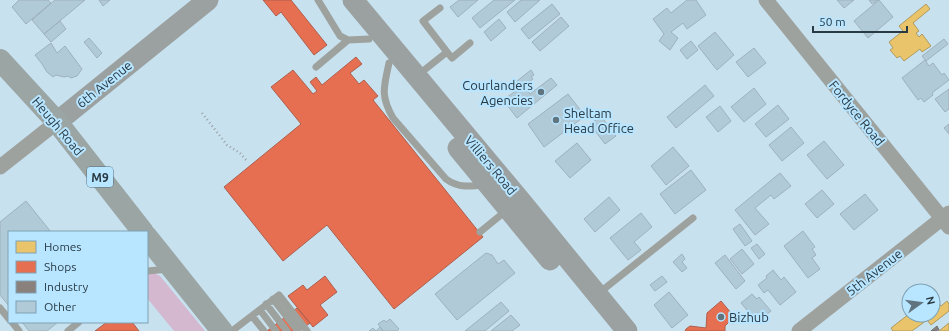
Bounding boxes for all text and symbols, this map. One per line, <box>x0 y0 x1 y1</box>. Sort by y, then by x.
scale bar <box>813 8 907 34</box>
text: 50 m <box>819 15 846 28</box>
street label: 6th Avenue <box>74 58 134 110</box>
place label: Courlanders Agencies <box>462 78 533 107</box>
street label: Fordyce Road <box>827 78 887 148</box>
marker: Courlanders Agencies <box>536 87 546 97</box>
street label: Heugh Road <box>30 94 86 158</box>
place label: Sheltam Head Office <box>564 106 634 135</box>
marker: Sheltam Head Office <box>551 115 561 125</box>
street label: Villiers Road <box>462 133 520 197</box>
road number: M9 <box>87 167 113 187</box>
legend <box>8 231 148 323</box>
text: Homes <box>44 240 82 253</box>
street label: 5th Avenue <box>843 246 905 298</box>
text: Shops <box>44 260 76 273</box>
text: Industry <box>44 280 89 293</box>
north arrow <box>901 283 941 323</box>
text: N <box>924 295 938 306</box>
text: Other <box>44 300 77 313</box>
place label: Bizhub <box>729 310 769 324</box>
marker: Bizhub <box>716 312 726 322</box>

